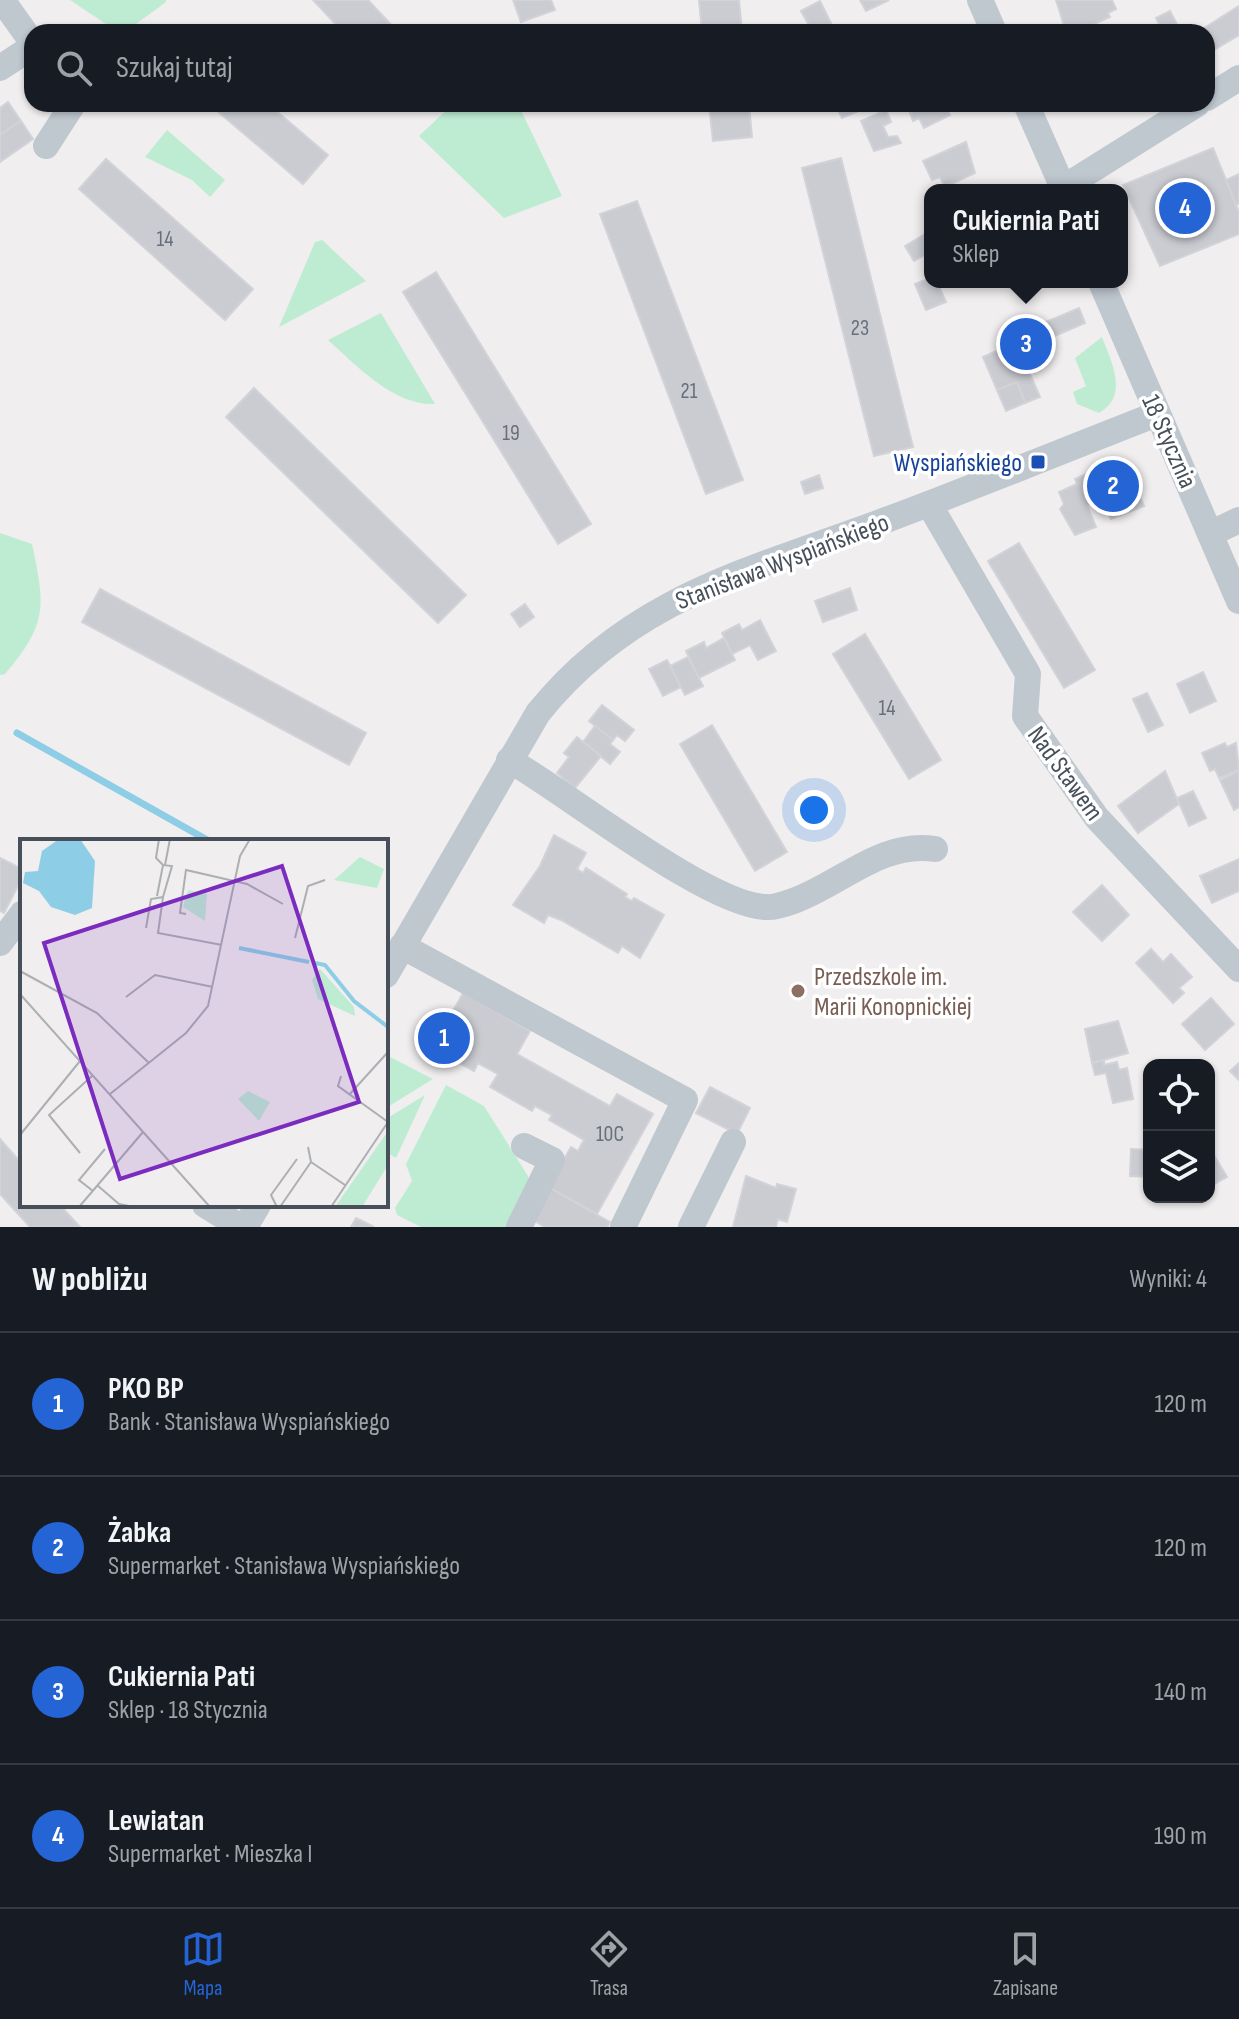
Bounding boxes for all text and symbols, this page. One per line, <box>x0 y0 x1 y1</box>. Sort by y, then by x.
search box <box>24 24 1215 112</box>
icon: search <box>52 46 96 90</box>
text: Szukaj tutaj <box>116 50 233 86</box>
pin: 4 <box>1159 178 1211 238</box>
popup <box>924 184 1128 288</box>
text: Cukiernia Pati <box>952 203 1100 239</box>
house number: 14 <box>157 226 173 253</box>
text: Sklep <box>952 239 1000 270</box>
pin: 3 <box>1000 314 1052 374</box>
house number: 23 <box>851 315 869 342</box>
house number: 21 <box>681 378 698 405</box>
street label: 18 Stycznia <box>1134 390 1203 493</box>
house number: 19 <box>502 420 520 447</box>
place label: Wyspiańskiego <box>894 448 1022 479</box>
marker: Wyspiańskiego <box>1029 453 1047 471</box>
pin: 2 <box>1087 456 1139 516</box>
street label: Stanisława Wyspiańskiego <box>672 507 894 617</box>
house number: 14 <box>879 695 895 722</box>
street label: Nad Stawem <box>1020 721 1109 827</box>
your location <box>794 790 834 830</box>
inset map <box>20 839 388 1207</box>
place label: Przedszkole im. Marii Konopnickiej <box>814 962 972 1023</box>
marker: Przedszkole im. Marii Konopnickiej <box>789 982 807 1000</box>
pin: 1 <box>418 1008 470 1068</box>
map controls <box>1143 1059 1215 1203</box>
button: locate <box>1143 1059 1215 1131</box>
house number: 10C <box>596 1121 624 1148</box>
button: layers <box>1143 1131 1215 1203</box>
text: W pobliżu <box>32 1259 148 1300</box>
text: Wyniki: 4 <box>1130 1264 1207 1295</box>
text: PKO BP <box>108 1371 184 1407</box>
text: 1 <box>53 1389 63 1420</box>
text: 120 m <box>1154 1389 1207 1420</box>
text: Bank · Stanisława Wyspiańskiego <box>108 1407 390 1438</box>
text: Żabka <box>108 1515 171 1551</box>
text: 2 <box>52 1533 64 1564</box>
text: 120 m <box>1154 1533 1207 1564</box>
text: Supermarket · Stanisława Wyspiańskiego <box>108 1551 460 1582</box>
text: Cukiernia Pati <box>108 1659 255 1695</box>
text: 3 <box>52 1677 64 1708</box>
text: 140 m <box>1155 1677 1207 1708</box>
text: Sklep · 18 Stycznia <box>108 1695 268 1726</box>
text: Lewiatan <box>108 1803 204 1839</box>
text: 4 <box>52 1821 64 1852</box>
text: 190 m <box>1154 1821 1207 1852</box>
text: Supermarket · Mieszka I <box>108 1839 313 1870</box>
tab: Mapa <box>181 1927 225 2002</box>
tab: Trasa <box>587 1927 631 2002</box>
tab: Zapisane <box>993 1927 1058 2002</box>

